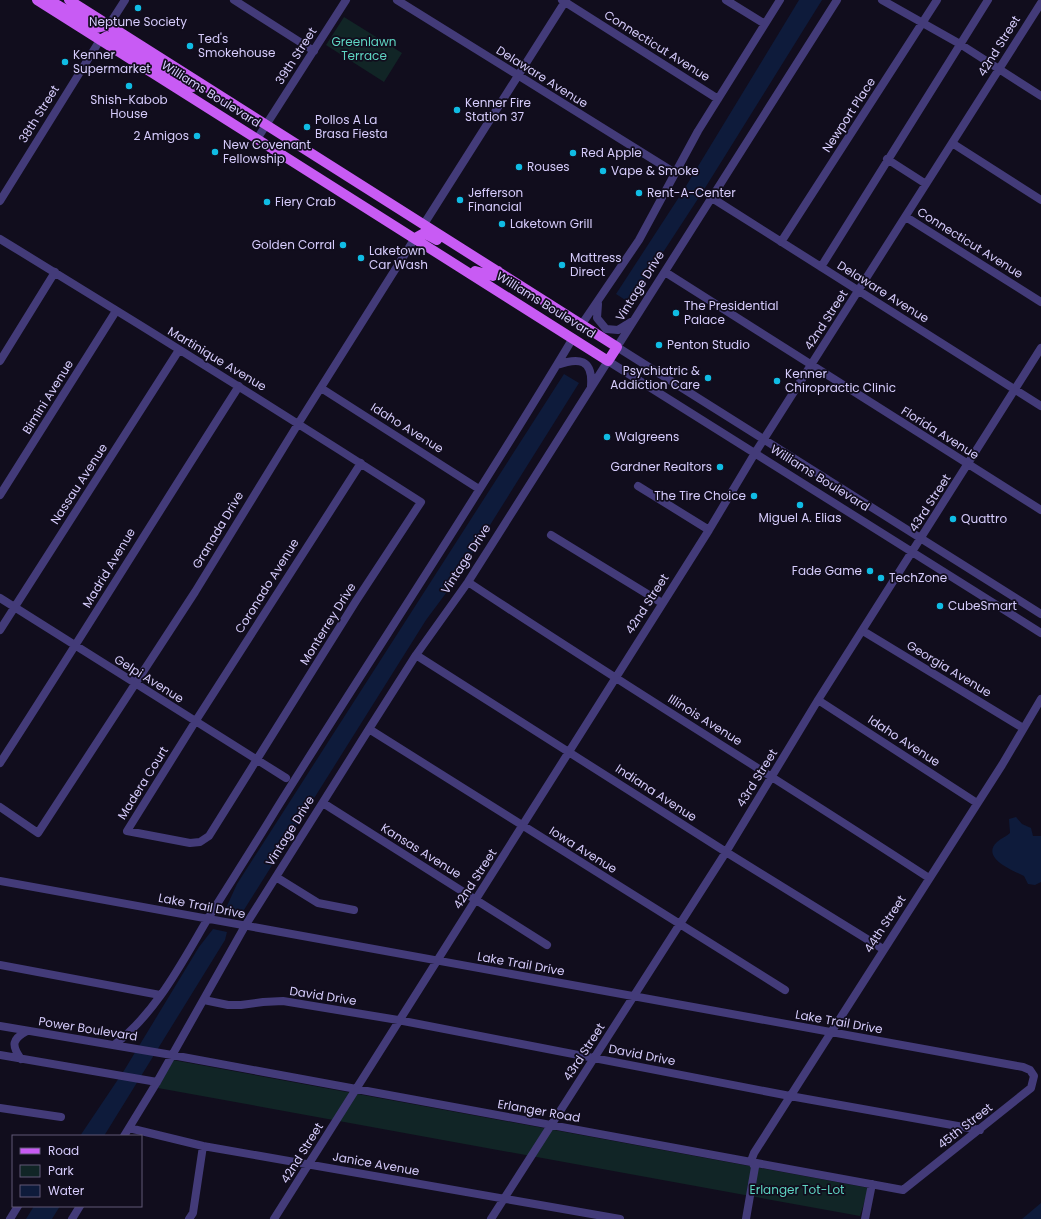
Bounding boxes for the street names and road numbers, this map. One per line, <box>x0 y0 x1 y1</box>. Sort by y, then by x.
street label: Connecticut Avenue <box>601 6 713 85</box>
street label: 42nd Street <box>973 12 1024 79</box>
street label: 39th Street <box>271 24 320 88</box>
street label: Delaware Avenue <box>493 42 591 112</box>
street label: Williams Boulevard <box>158 56 264 131</box>
street label: Newport Place <box>818 74 879 156</box>
street label: 38th Street <box>14 82 63 146</box>
street label: Connecticut Avenue <box>914 203 1026 282</box>
street label: Vintage Drive <box>611 247 668 324</box>
street label: Delaware Avenue <box>834 257 932 327</box>
street label: Williams Boulevard <box>493 267 599 342</box>
street label: 42nd Street <box>800 286 851 353</box>
street label: Martinique Avenue <box>165 322 270 395</box>
street label: Bimini Avenue <box>18 356 77 437</box>
street label: Idaho Avenue <box>368 398 447 457</box>
street label: Florida Avenue <box>898 402 982 463</box>
street label: Nassau Avenue <box>46 440 111 527</box>
street label: Williams Boulevard <box>767 440 873 515</box>
street label: 43rd Street <box>905 471 955 535</box>
street label: Granada Drive <box>188 488 247 572</box>
street label: Vintage Drive <box>437 521 495 597</box>
street label: Madrid Avenue <box>78 525 139 611</box>
street label: Coronado Avenue <box>230 535 303 636</box>
street label: 42nd Street <box>621 570 672 637</box>
street label: Monterrey Drive <box>295 579 360 668</box>
street label: Georgia Avenue <box>904 636 995 701</box>
street label: Gelpi Avenue <box>111 650 187 707</box>
street label: Illinois Avenue <box>665 690 746 749</box>
street label: Idaho Avenue <box>865 711 944 770</box>
street label: Madera Court <box>113 743 172 823</box>
street label: 43rd Street <box>732 745 781 810</box>
street label: Indiana Avenue <box>612 760 700 825</box>
street label: Vintage Drive <box>261 792 318 869</box>
street label: Kansas Avenue <box>378 819 465 882</box>
street label: Iowa Avenue <box>546 822 620 877</box>
street label: 42nd Street <box>449 845 500 912</box>
street label: Lake Trail Drive <box>157 889 247 922</box>
street label: 44th Street <box>860 892 910 956</box>
street label: Lake Trail Drive <box>476 947 566 980</box>
street label: David Drive <box>288 982 358 1009</box>
street label: Lake Trail Drive <box>794 1005 884 1038</box>
street label: Power Boulevard <box>37 1012 139 1045</box>
street label: 43rd Street <box>559 1020 609 1084</box>
street label: David Drive <box>607 1040 677 1069</box>
street label: Erlanger Road <box>496 1095 582 1126</box>
street label: 45th Street <box>934 1099 996 1152</box>
street label: 42nd Street <box>276 1119 327 1186</box>
street label: Janice Avenue <box>331 1147 421 1180</box>

